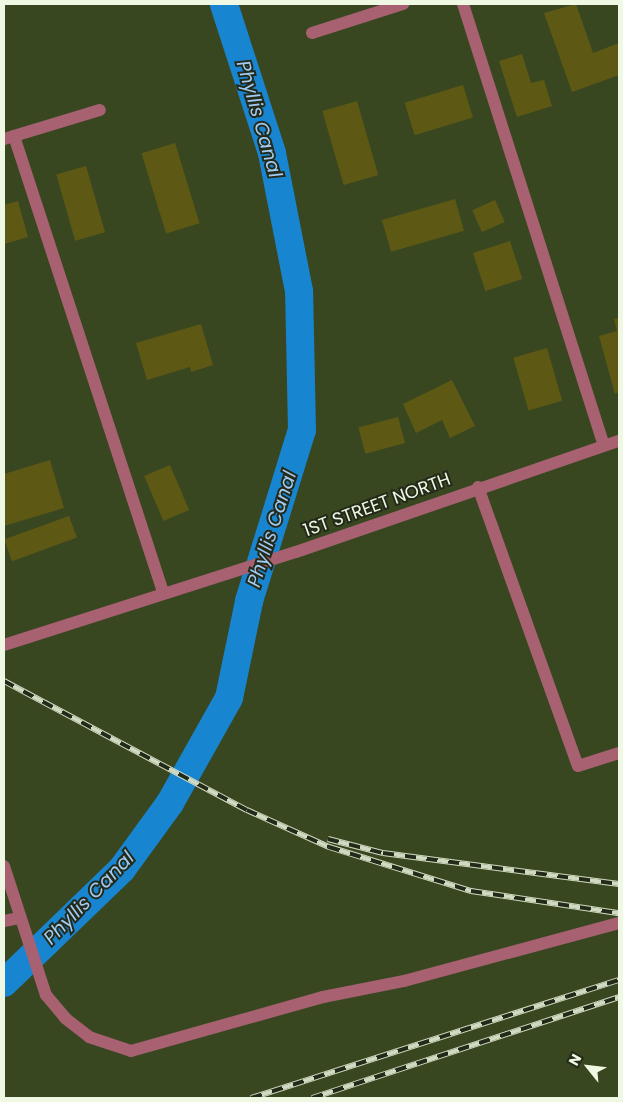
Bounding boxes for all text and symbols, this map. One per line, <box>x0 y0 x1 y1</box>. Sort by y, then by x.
water label: Phyllis Canal <box>231 58 287 180</box>
water label: Phyllis Canal <box>243 468 301 590</box>
street label: 1ST STREET NORTH <box>300 468 454 542</box>
water label: Phyllis Canal <box>39 847 139 949</box>
north arrow <box>563 1042 613 1092</box>
text: N <box>564 1050 586 1069</box>

